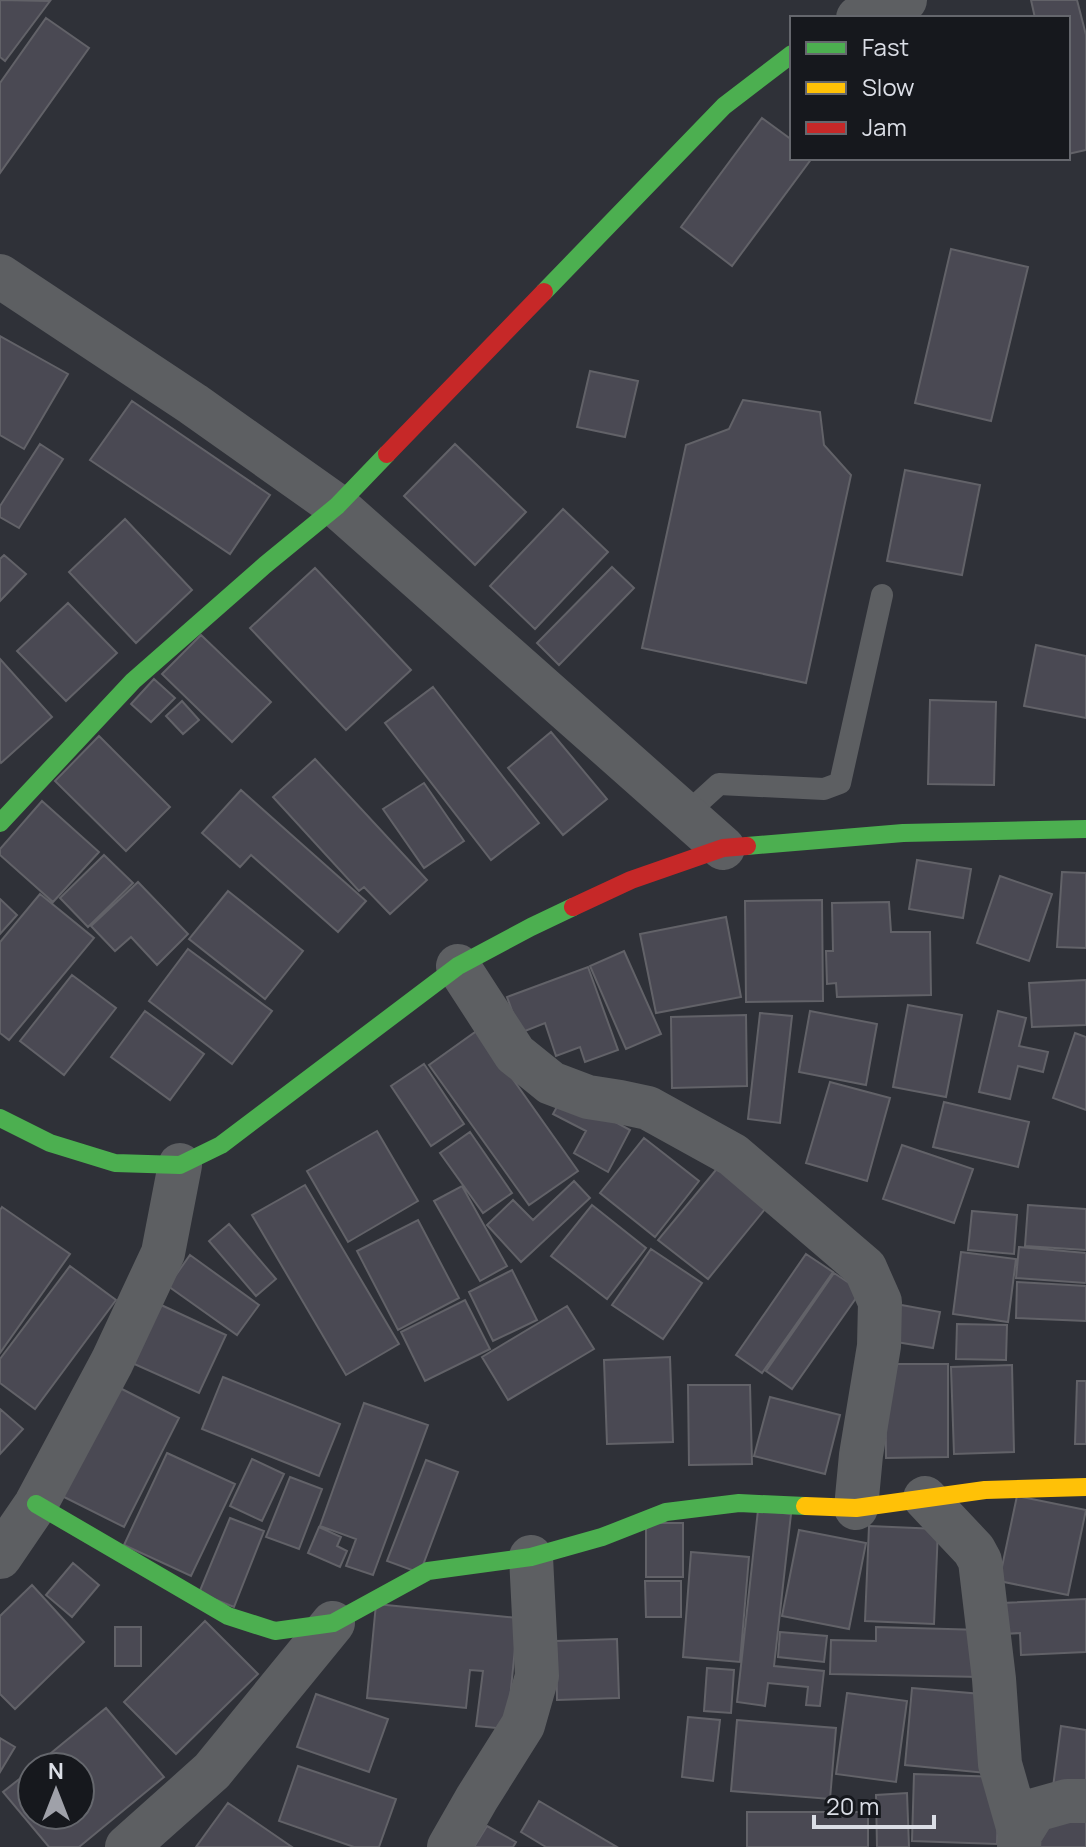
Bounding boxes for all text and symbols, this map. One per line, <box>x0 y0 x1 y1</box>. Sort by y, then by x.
legend <box>790 16 1070 160</box>
text: Fast <box>862 30 909 63</box>
text: Slow <box>862 70 915 103</box>
text: Jam <box>862 110 907 143</box>
north arrow <box>16 1751 96 1831</box>
text: N <box>48 1756 64 1786</box>
scale bar <box>814 1779 934 1829</box>
text: 20 m <box>826 1789 879 1822</box>

